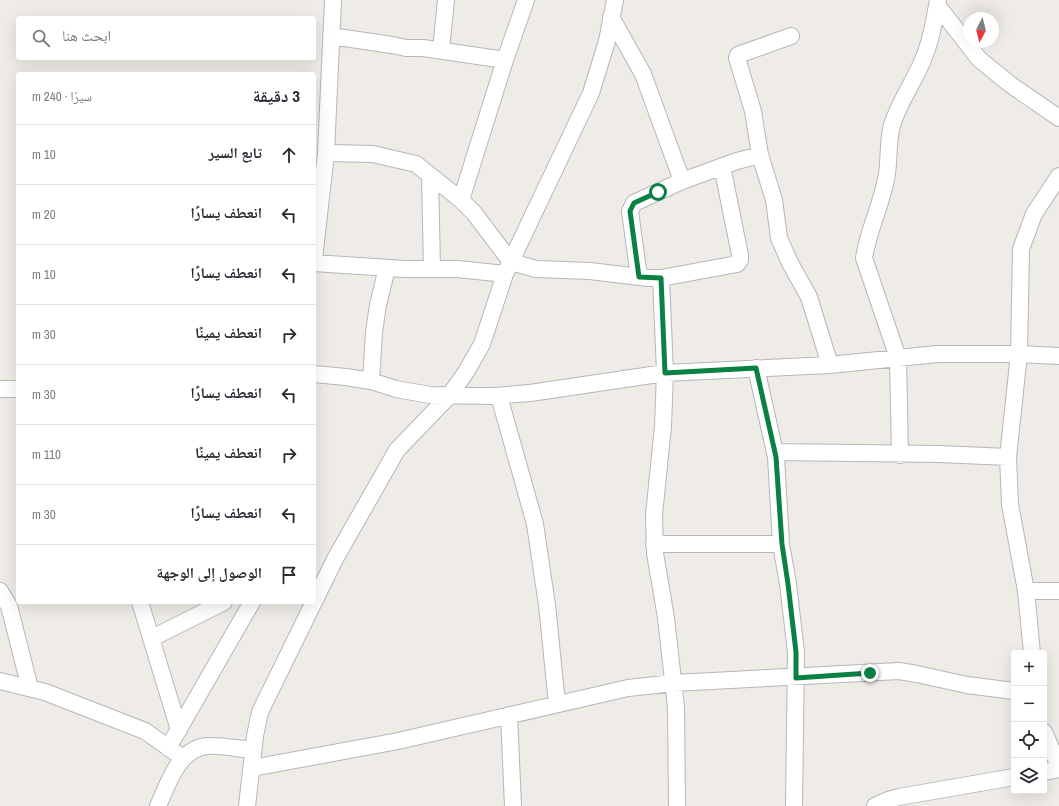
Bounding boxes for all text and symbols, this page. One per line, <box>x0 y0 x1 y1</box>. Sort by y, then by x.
north arrow <box>963 12 999 48</box>
search box <box>16 16 316 60</box>
text: ابحث هنا <box>62 25 111 46</box>
icon: search <box>30 27 52 49</box>
text: 3 دقيقة <box>253 84 300 107</box>
text: سيرًا · 240 m <box>32 88 92 105</box>
text: تابع السير <box>209 142 262 163</box>
icon: ahead <box>278 144 300 166</box>
text: 10 m <box>32 146 56 163</box>
route start <box>649 183 667 201</box>
text: انعطف يسارًا <box>191 202 262 223</box>
icon: left <box>278 204 300 226</box>
text: 20 m <box>32 206 56 223</box>
text: انعطف يسارًا <box>191 262 262 283</box>
icon: left <box>278 264 300 286</box>
text: 10 m <box>32 266 56 283</box>
text: انعطف يمينًا <box>195 322 262 343</box>
icon: right <box>278 324 300 346</box>
text: 30 m <box>32 326 56 343</box>
text: انعطف يسارًا <box>191 382 262 403</box>
icon: left <box>278 384 300 406</box>
text: 30 m <box>32 386 56 403</box>
text: انعطف يمينًا <box>195 442 262 463</box>
icon: right <box>278 444 300 466</box>
text: 110 m <box>32 446 61 463</box>
text: انعطف يسارًا <box>191 502 262 523</box>
icon: left <box>278 504 300 526</box>
text: 30 m <box>32 506 56 523</box>
text: الوصول إلى الوجهة <box>157 562 262 583</box>
icon: arrive <box>278 564 300 586</box>
map controls <box>1011 650 1047 794</box>
button: + <box>1011 650 1047 686</box>
route end <box>861 664 879 682</box>
button: − <box>1011 686 1047 722</box>
button: locate <box>1011 722 1047 758</box>
button: layers <box>1011 758 1047 794</box>

